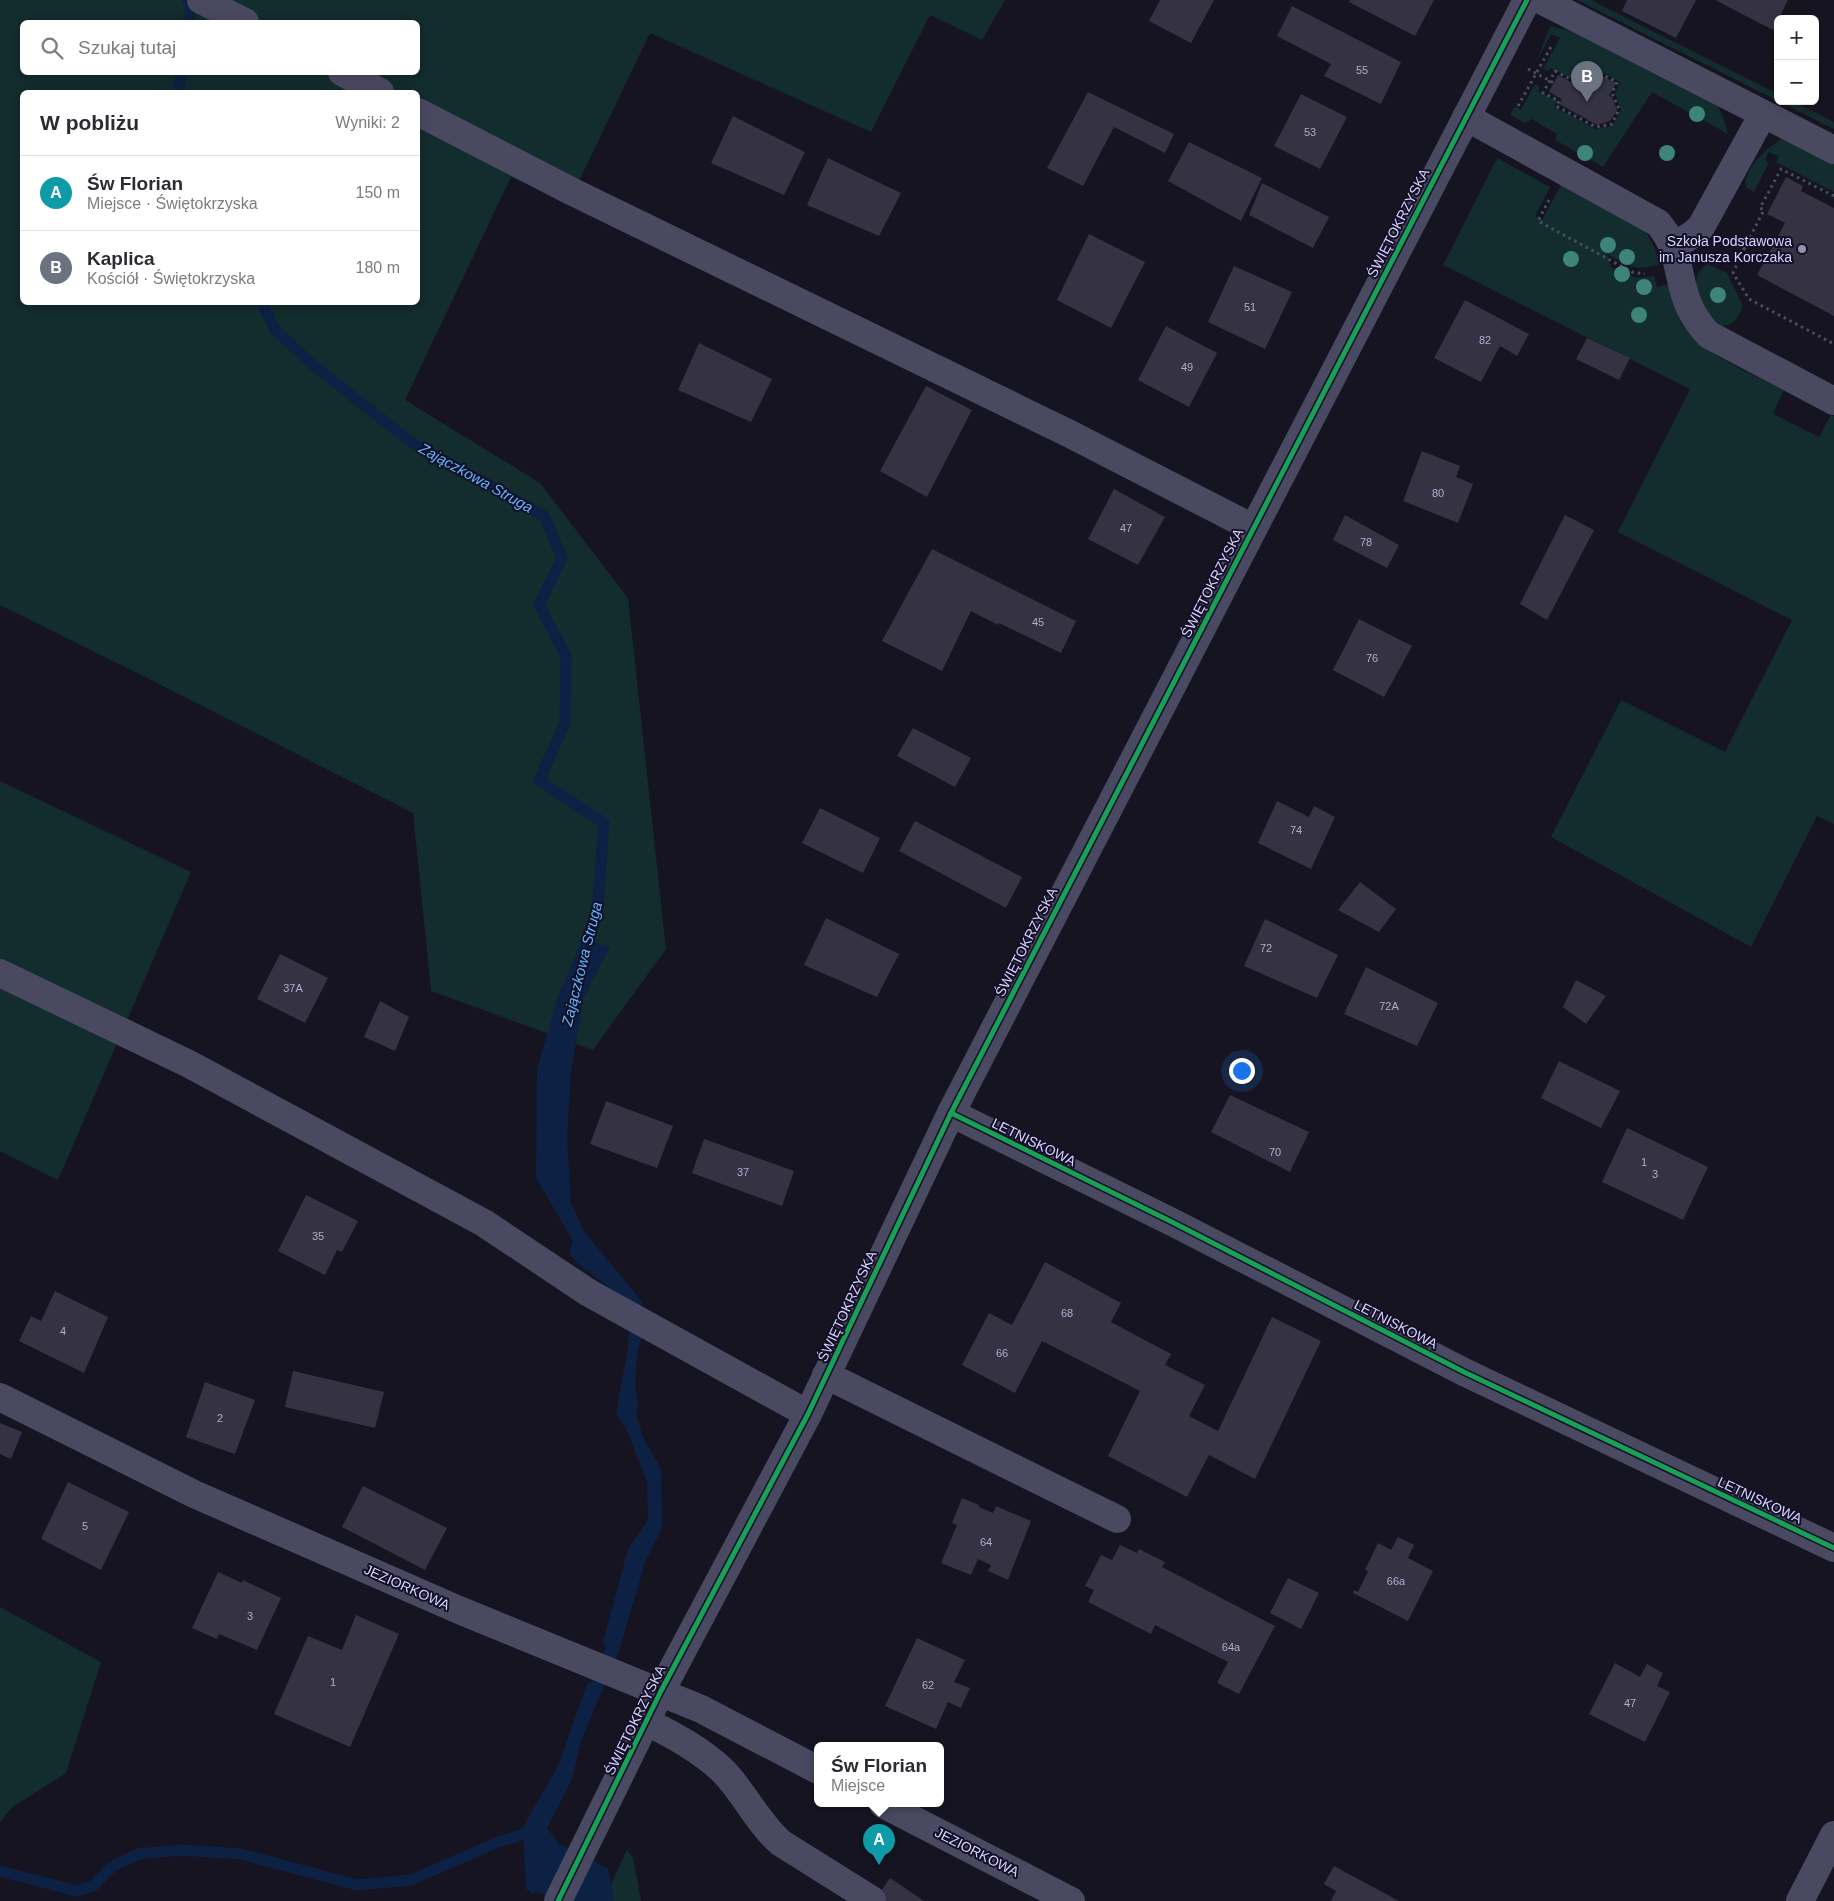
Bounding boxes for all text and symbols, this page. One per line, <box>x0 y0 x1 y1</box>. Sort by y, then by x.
map controls <box>1774 15 1819 105</box>
button: + <box>1774 15 1819 60</box>
search box <box>20 20 420 75</box>
icon: search <box>38 34 66 62</box>
text: Szukaj tutaj <box>78 37 176 58</box>
button: − <box>1774 60 1819 105</box>
pin: B <box>1571 61 1603 102</box>
house number: 55 <box>1356 64 1368 76</box>
text: W pobliżu <box>40 111 139 134</box>
text: Wyniki: 2 <box>335 114 400 131</box>
house number: 53 <box>1304 126 1316 138</box>
street label: ŚWIĘTOKRZYSKA <box>1363 165 1433 280</box>
text: Św Florian <box>87 173 183 194</box>
text: A <box>50 184 62 201</box>
text: 150 m <box>356 184 400 201</box>
text: Miejsce · Świętokrzyska <box>87 195 258 212</box>
place label: Szkoła Podstawowa im Janusza Korczaka <box>1659 233 1792 265</box>
marker: Szkoła Podstawowa im Janusza Korczaka <box>1796 243 1808 255</box>
text: Kaplica <box>87 248 155 269</box>
text: B <box>50 259 62 276</box>
text: 180 m <box>356 259 400 276</box>
text: Kościół · Świętokrzyska <box>87 270 255 287</box>
house number: 51 <box>1244 301 1256 313</box>
house number: 82 <box>1479 334 1491 346</box>
house number: 49 <box>1181 361 1193 373</box>
water label: Zajączkowa Struga <box>415 439 536 516</box>
house number: 80 <box>1432 487 1444 499</box>
house number: 47 <box>1120 522 1132 534</box>
street label: ŚWIĘTOKRZYSKA <box>1177 525 1247 640</box>
house number: 78 <box>1360 536 1372 548</box>
house number: 45 <box>1032 616 1044 628</box>
house number: 76 <box>1366 652 1378 664</box>
house number: 74 <box>1290 824 1302 836</box>
street label: ŚWIĘTOKRZYSKA <box>991 884 1061 999</box>
water label: Zajączkowa Struga <box>558 900 605 1029</box>
house number: 72 <box>1260 942 1272 954</box>
house number: 37A <box>283 982 303 994</box>
house number: 72A <box>1379 1000 1399 1012</box>
your location <box>1229 1058 1255 1084</box>
street label: LETNISKOWA <box>989 1115 1079 1169</box>
house number: 70 <box>1269 1146 1281 1158</box>
house number: 1 <box>1641 1156 1647 1168</box>
house number: 37 <box>737 1166 749 1178</box>
house number: 3 <box>1652 1168 1658 1180</box>
house number: 35 <box>312 1230 324 1242</box>
street label: ŚWIĘTOKRZYSKA <box>813 1247 880 1364</box>
street label: LETNISKOWA <box>1352 1296 1441 1352</box>
house number: 68 <box>1061 1307 1073 1319</box>
house number: 4 <box>60 1325 66 1337</box>
house number: 66 <box>996 1347 1008 1359</box>
house number: 2 <box>217 1412 223 1424</box>
street label: LETNISKOWA <box>1715 1473 1805 1527</box>
house number: 5 <box>82 1520 88 1532</box>
house number: 64 <box>980 1536 992 1548</box>
street label: JEZIORKOWA <box>362 1561 453 1613</box>
house number: 66a <box>1387 1575 1406 1587</box>
house number: 3 <box>247 1610 253 1622</box>
house number: 64a <box>1222 1641 1241 1653</box>
street label: ŚWIĘTOKRZYSKA <box>601 1661 669 1778</box>
house number: 1 <box>330 1676 336 1688</box>
house number: 62 <box>922 1679 934 1691</box>
house number: 47 <box>1624 1697 1636 1709</box>
popup <box>814 1742 944 1807</box>
text: Św Florian <box>831 1755 927 1776</box>
text: Miejsce <box>831 1777 885 1794</box>
pin: A <box>863 1824 895 1865</box>
street label: JEZIORKOWA <box>932 1824 1022 1880</box>

